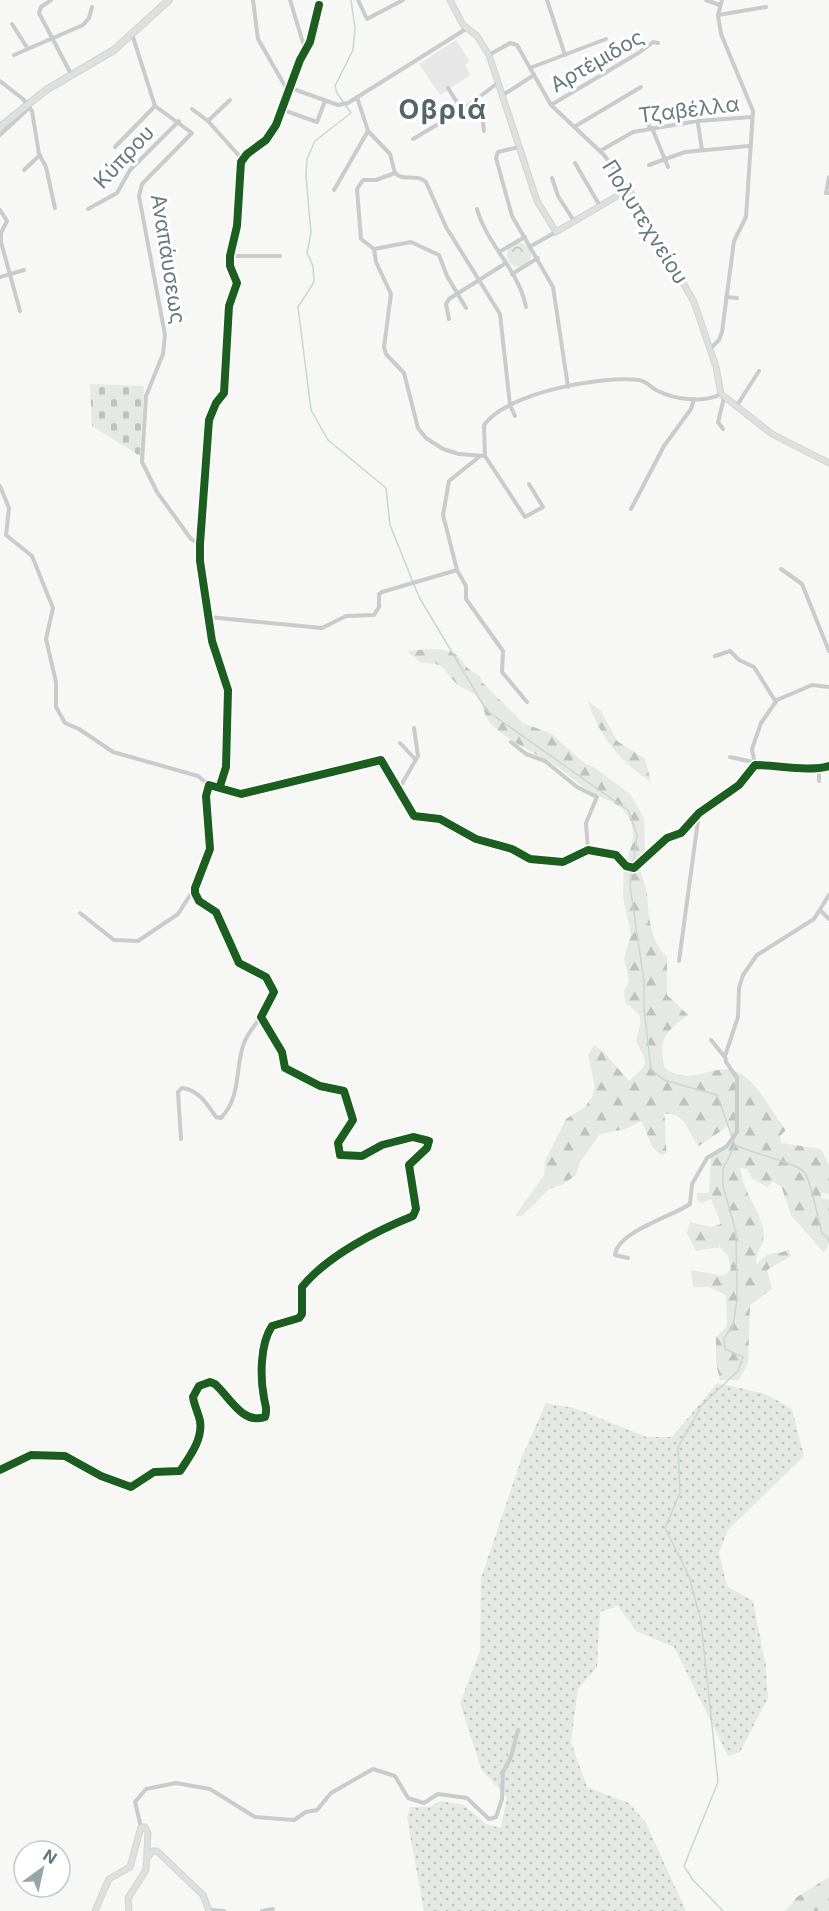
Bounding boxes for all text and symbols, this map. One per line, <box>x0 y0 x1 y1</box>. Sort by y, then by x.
street label: Αρτέμιδος <box>546 24 648 97</box>
street label: Τζαβέλλα <box>637 91 741 128</box>
district label: Οβριά <box>399 93 487 126</box>
street label: Κύπρου <box>88 120 159 193</box>
street label: Πολυτεχνείου <box>597 155 694 288</box>
street label: Αναπάυσεως <box>146 192 191 326</box>
north arrow <box>12 1839 72 1899</box>
text: N <box>40 1845 61 1868</box>

